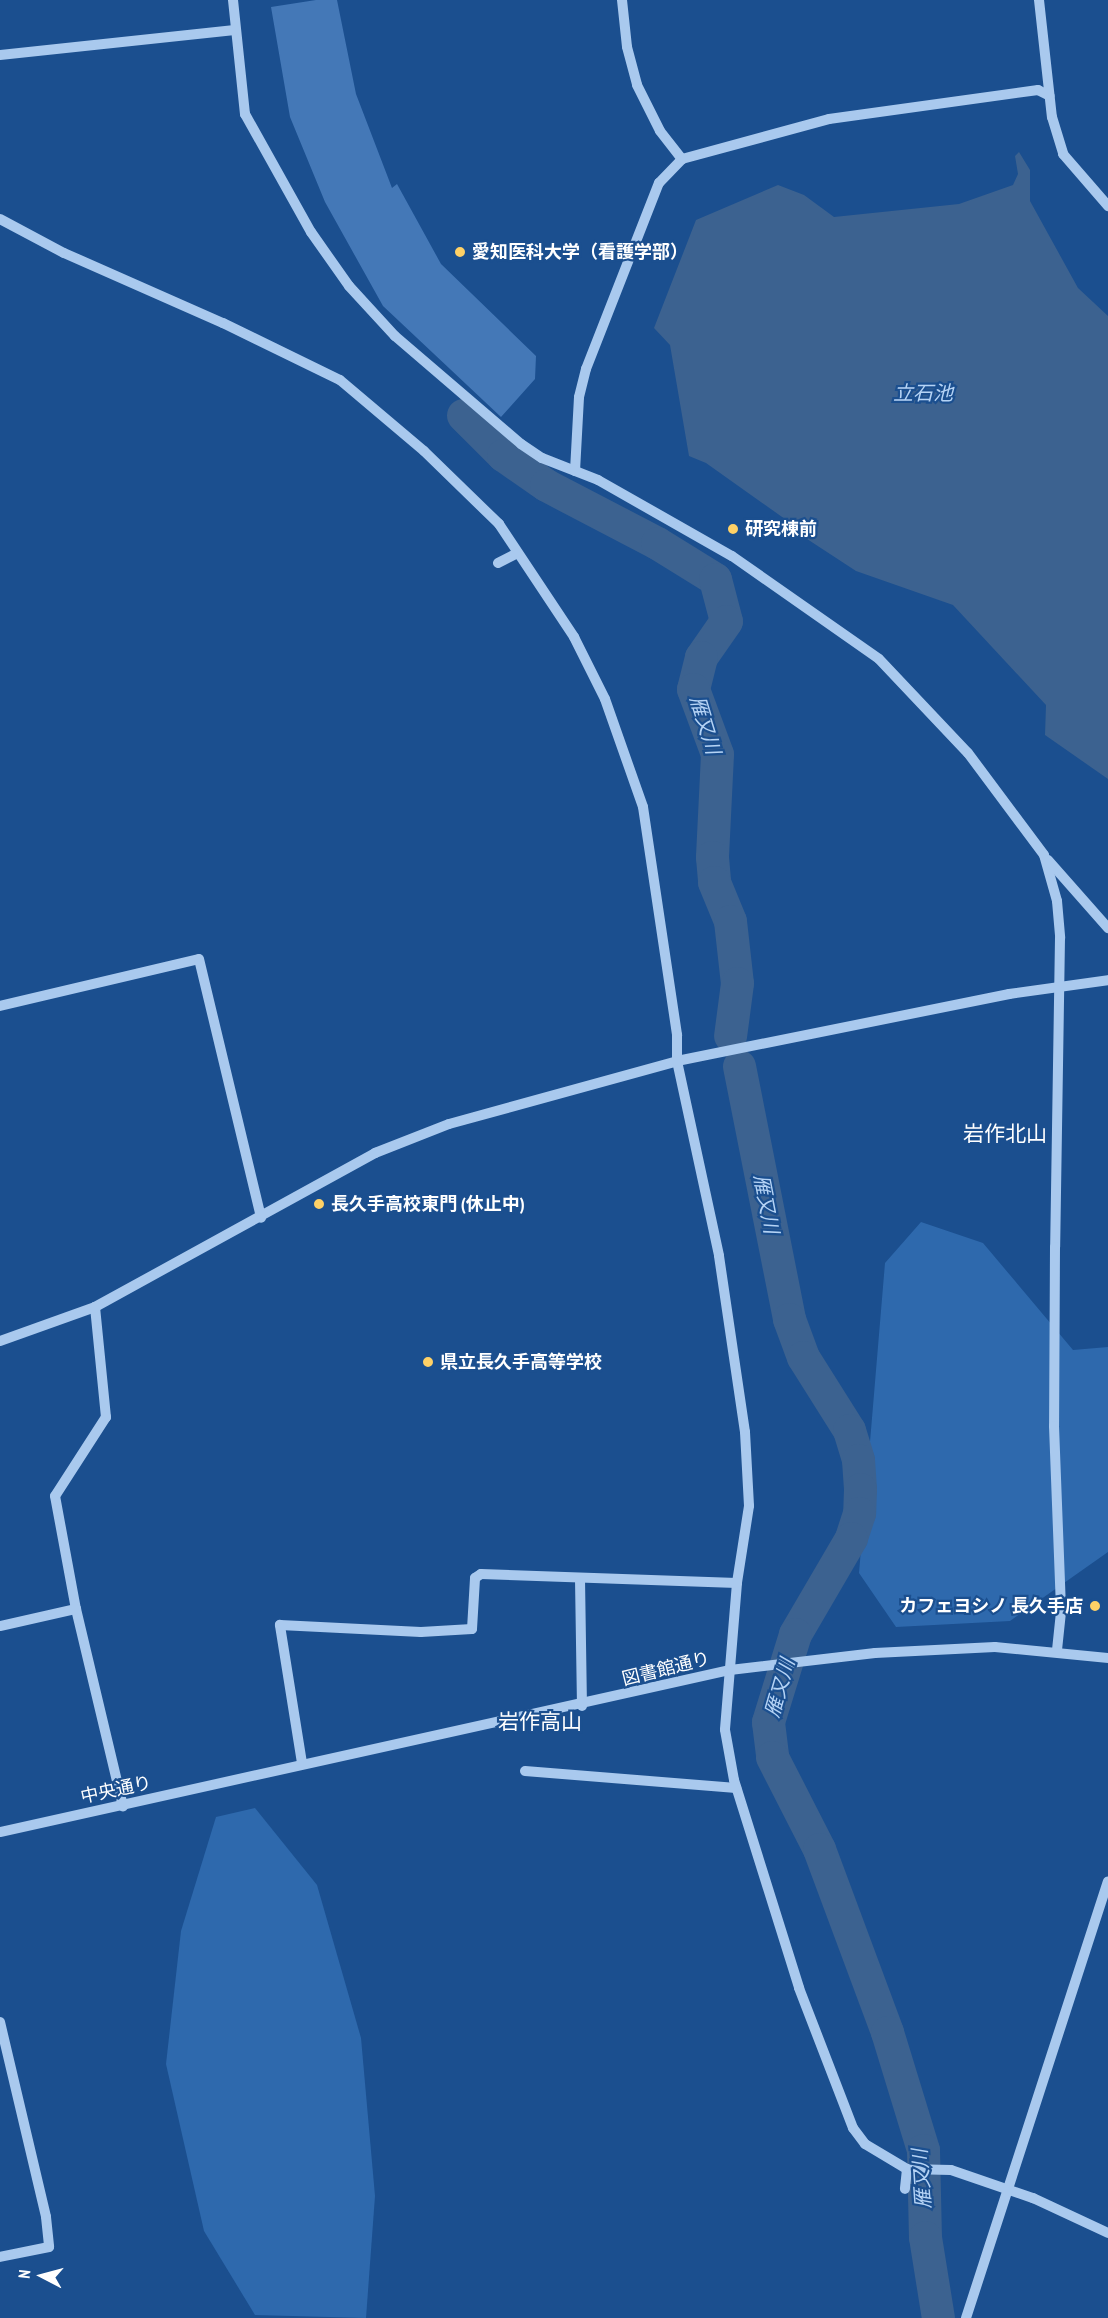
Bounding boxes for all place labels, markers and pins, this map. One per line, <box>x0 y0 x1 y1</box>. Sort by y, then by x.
place label: 愛知医科大学（看護学部） <box>472 241 688 263</box>
marker: 愛知医科大学（看護学部） <box>453 245 467 259</box>
place label: 研究棟前 <box>745 518 817 540</box>
marker: 研究棟前 <box>726 522 740 536</box>
place label: 長久手高校東門 (休止中) <box>331 1193 525 1215</box>
marker: 長久手高校東門 (休止中) <box>312 1197 326 1211</box>
place label: 県立長久手高等学校 <box>440 1351 602 1373</box>
marker: 県立長久手高等学校 <box>421 1355 435 1369</box>
place label: カフェヨシノ 長久手店 <box>899 1595 1083 1617</box>
marker: カフェヨシノ 長久手店 <box>1088 1599 1102 1613</box>

